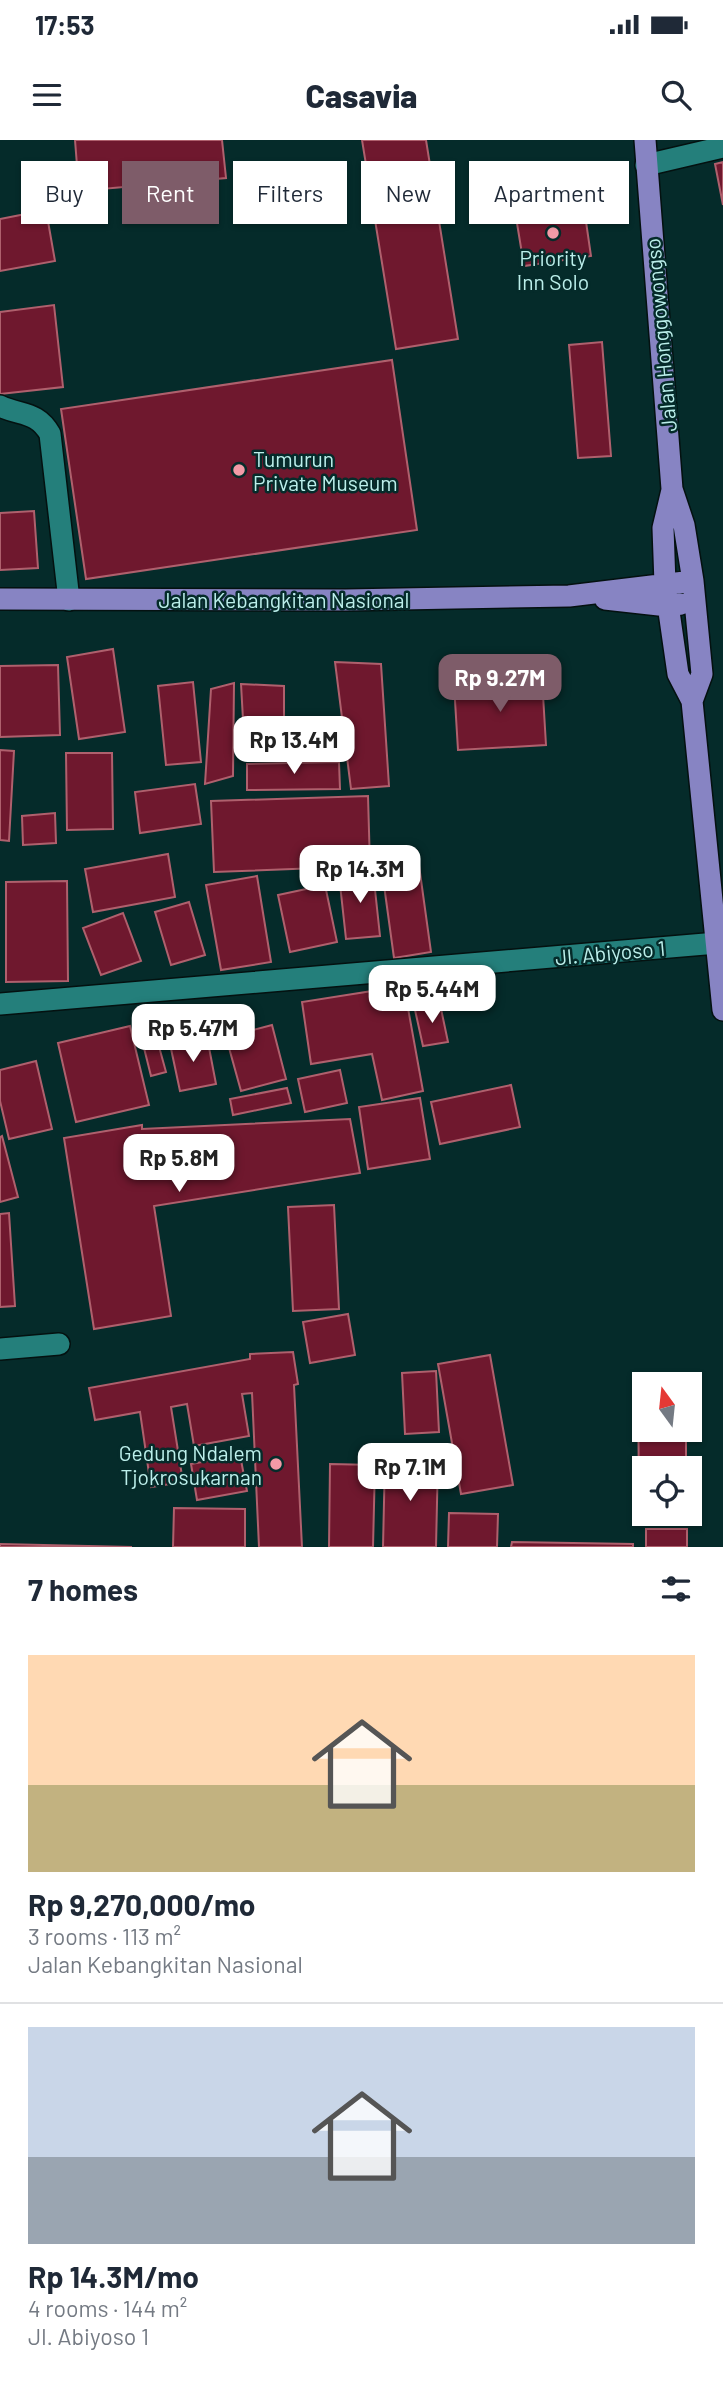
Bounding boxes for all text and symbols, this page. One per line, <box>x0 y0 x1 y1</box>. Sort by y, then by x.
text: 17:53 <box>35 9 95 40</box>
icon: menu <box>28 76 66 114</box>
text: Casavia <box>306 76 417 114</box>
icon: search <box>657 76 695 114</box>
chip: Buy <box>21 161 108 224</box>
chip: Rent <box>122 161 219 224</box>
chip: Filters <box>233 161 347 224</box>
chip: New <box>361 161 455 224</box>
chip: Apartment <box>469 161 629 224</box>
marker: Priority Inn Solo <box>545 225 561 241</box>
street label: Jalan Honggowongso <box>639 237 681 433</box>
place label: Priority Inn Solo <box>517 245 589 294</box>
place label: Tumurun Private Museum <box>253 446 398 495</box>
marker: Tumurun Private Museum <box>231 462 247 478</box>
street label: Jalan Kebangkitan Nasional <box>159 587 409 612</box>
pin: Rp 9.27M <box>428 654 572 714</box>
text: Rp 9.27M <box>455 663 545 691</box>
pin: Rp 13.4M <box>222 716 366 776</box>
text: Rp 13.4M <box>250 725 338 753</box>
pin: Rp 14.3M <box>288 846 432 905</box>
text: Rp 14.3M <box>316 854 404 882</box>
street label: Jl. Abiyoso 1 <box>554 935 666 969</box>
pin: Rp 5.44M <box>360 966 504 1025</box>
text: Rp 5.44M <box>385 974 479 1002</box>
pin: Rp 5.47M <box>121 1004 265 1064</box>
text: Rp 5.47M <box>148 1013 238 1041</box>
pin: Rp 5.8M <box>114 1135 244 1194</box>
text: Rp 5.8M <box>139 1143 219 1171</box>
north arrow <box>632 1372 702 1442</box>
map controls <box>632 1372 702 1526</box>
place label: Gedung Ndalem Tjokrosukarnan <box>119 1440 262 1489</box>
pin: Rp 7.1M <box>345 1444 475 1503</box>
text: Rp 7.1M <box>374 1452 446 1480</box>
marker: Gedung Ndalem Tjokrosukarnan <box>268 1456 284 1472</box>
button: locate <box>632 1456 702 1526</box>
icon: filters <box>657 1570 695 1608</box>
text: 7 homes <box>28 1571 138 1607</box>
icon: home <box>299 1701 425 1827</box>
text: Rp 9,270,000/mo <box>28 1886 256 1922</box>
text: 3 rooms · 113 m² <box>28 1922 181 1950</box>
text: Jalan Kebangkitan Nasional <box>28 1950 303 1978</box>
icon: home <box>299 2073 425 2199</box>
text: Rp 14.3M/mo <box>28 2258 199 2294</box>
text: 4 rooms · 144 m² <box>28 2294 187 2322</box>
text: Jl. Abiyoso 1 <box>28 2322 149 2350</box>

